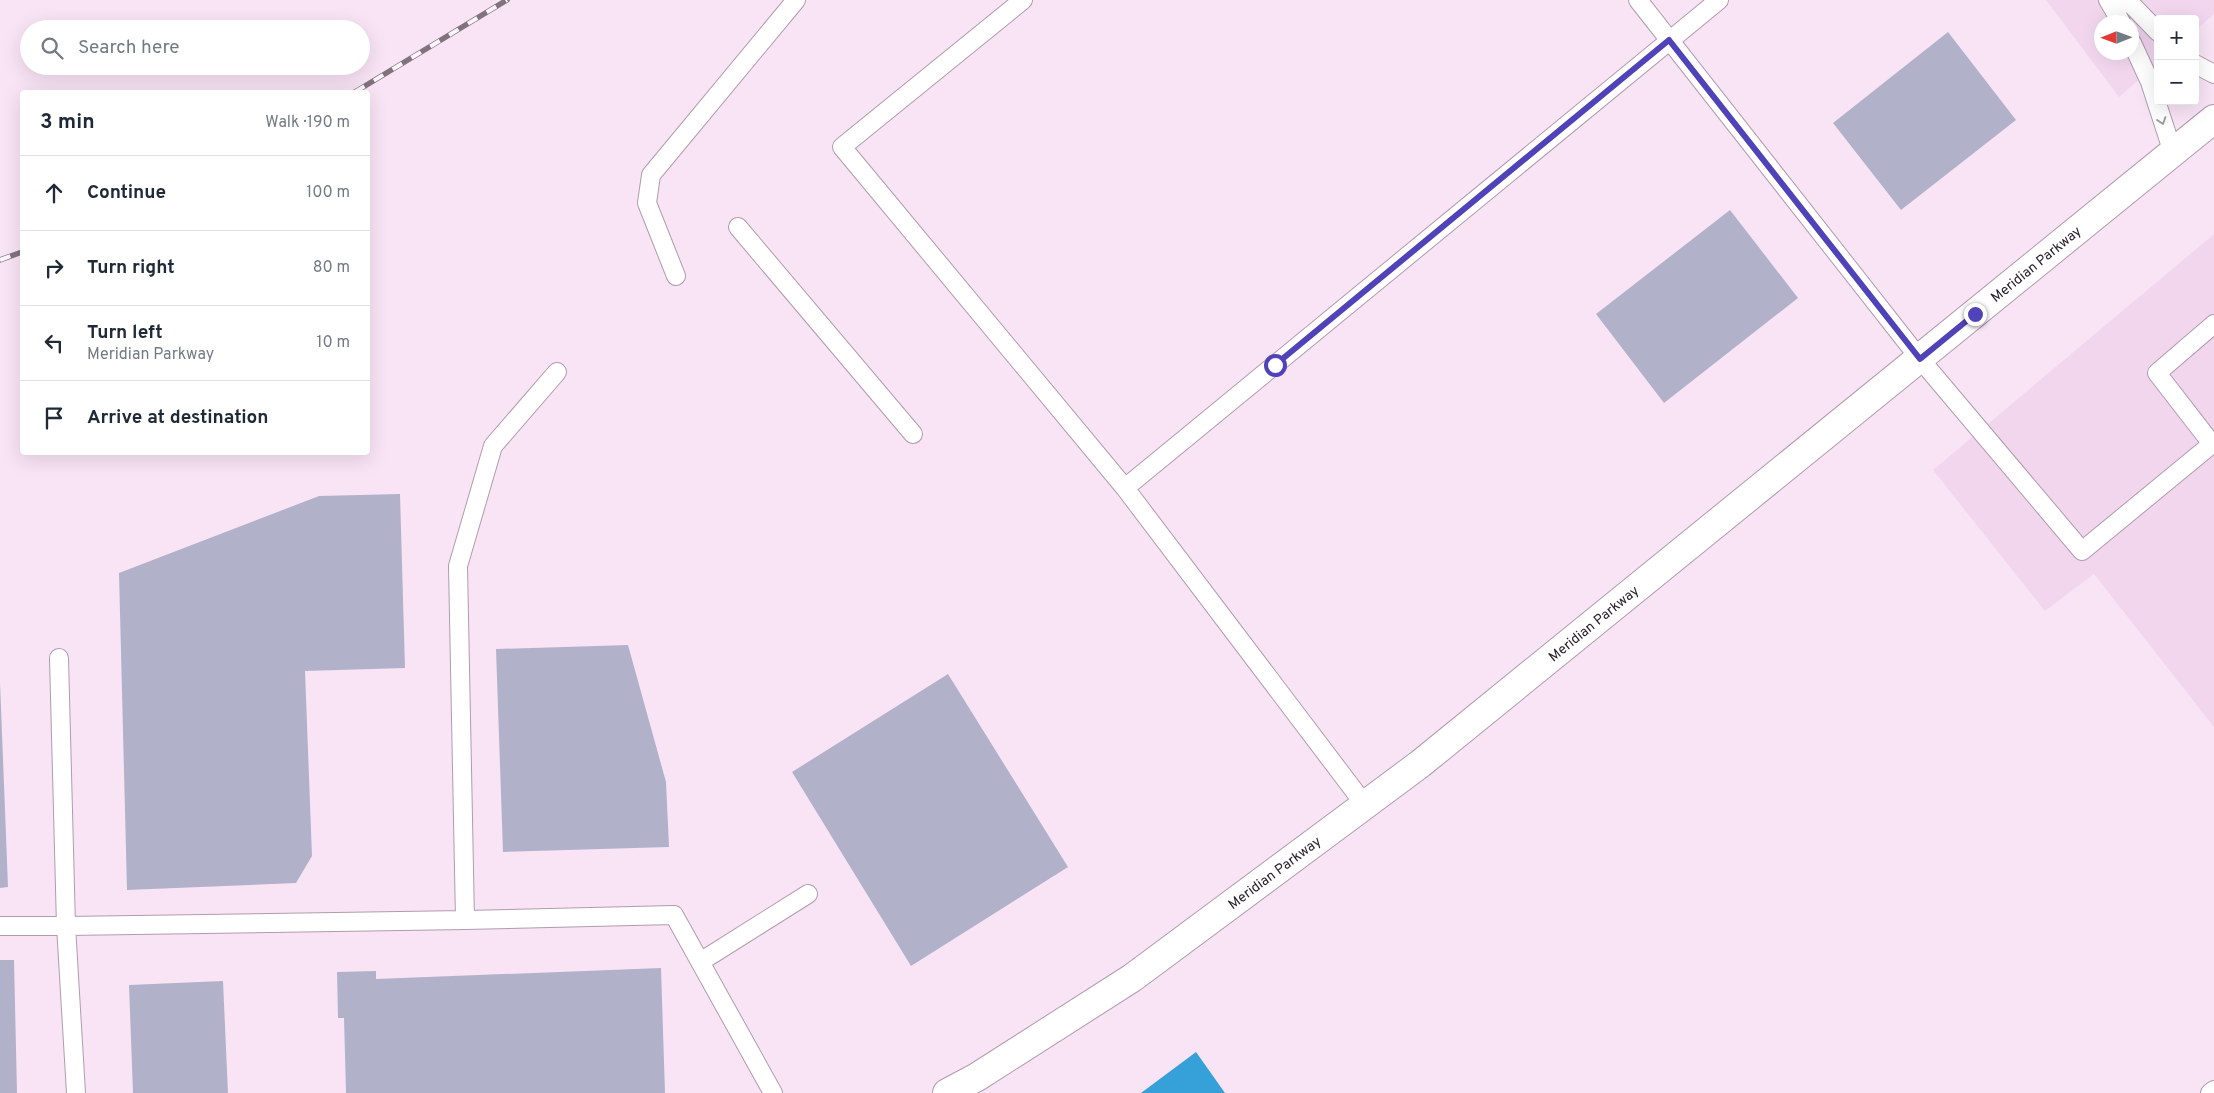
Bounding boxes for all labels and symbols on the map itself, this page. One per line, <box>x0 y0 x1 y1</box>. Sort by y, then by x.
north arrow <box>2094 15 2139 60</box>
one-way arrow <box>2157 116 2167 125</box>
street label: Meridian Parkway <box>1988 223 2085 307</box>
route end <box>1964 303 1987 326</box>
route start <box>1264 354 1287 377</box>
street label: Meridian Parkway <box>1546 583 1643 666</box>
street label: Meridian Parkway <box>1225 834 1325 914</box>

